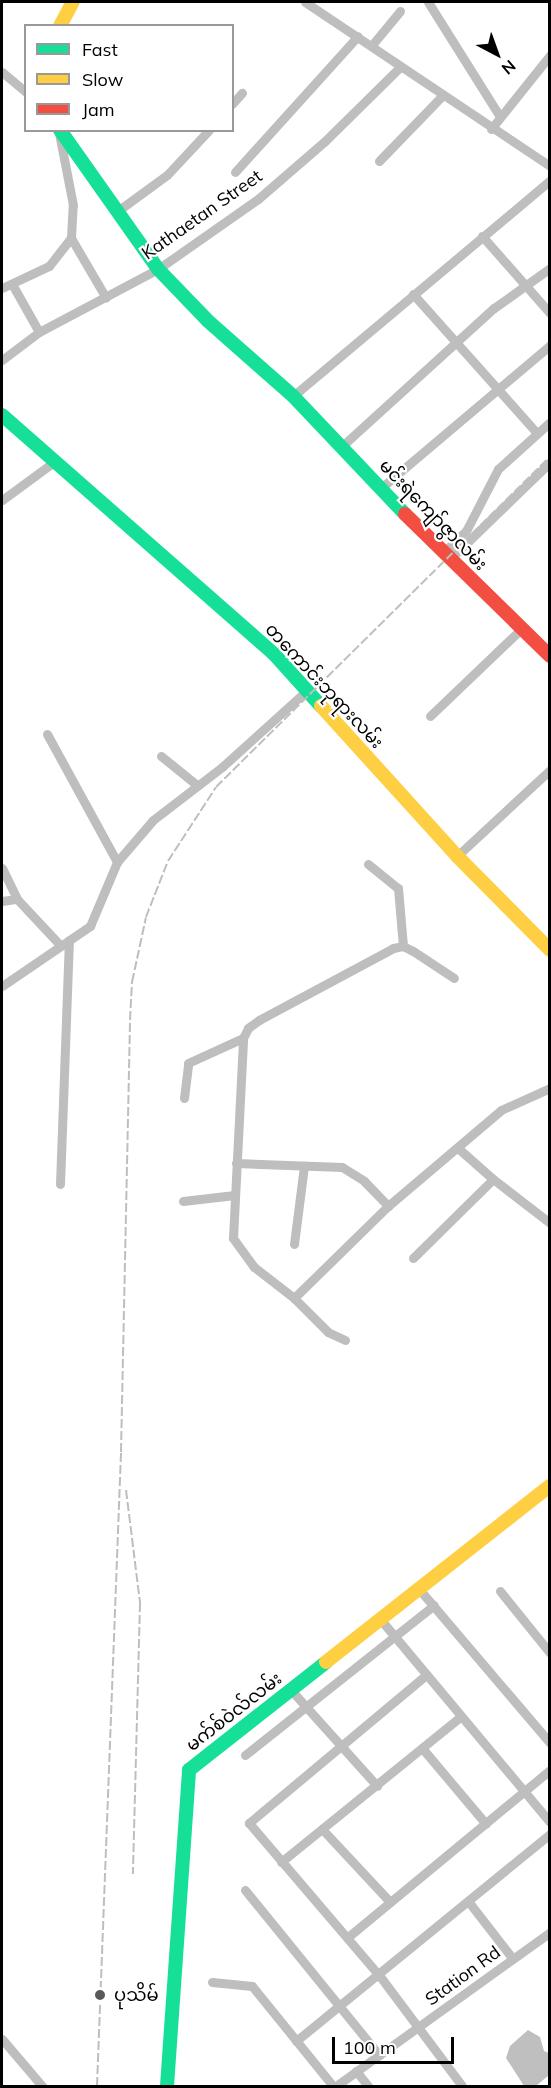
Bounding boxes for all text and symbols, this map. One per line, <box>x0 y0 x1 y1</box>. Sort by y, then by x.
legend <box>24 24 234 132</box>
north arrow <box>467 24 527 84</box>
text: Fast <box>82 38 118 61</box>
text: N <box>498 56 520 79</box>
text: Slow <box>82 68 123 91</box>
text: Jam <box>82 98 115 121</box>
street label: Kathaetan Street <box>138 165 266 265</box>
street label: မင်းရဲကျော်ဇွာလမ်း <box>375 455 491 575</box>
street label: တကောင်းဘုရားလမ်း <box>260 619 388 753</box>
street label: မက်စ်ဝဲလ်လမ်း <box>182 1668 286 1756</box>
street label: Station Rd <box>421 1942 505 2010</box>
place label: ပုသိမ် <box>114 1984 159 2006</box>
marker: ပုသိမ် <box>91 1986 109 2004</box>
scale bar <box>335 2025 456 2063</box>
text: 100 m <box>343 2036 396 2059</box>

